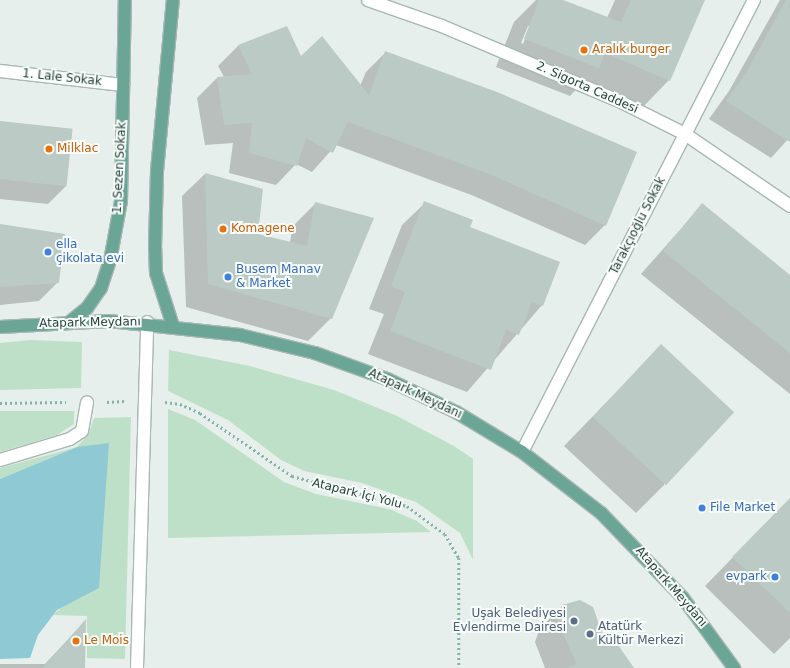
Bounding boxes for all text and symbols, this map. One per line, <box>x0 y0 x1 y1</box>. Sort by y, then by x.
place label: Aralık burger <box>592 43 670 57</box>
marker: Aralık burger <box>579 45 589 55</box>
street label: 2. Sigorta Caddesi <box>534 59 640 117</box>
street label: 1. Lale Sokak <box>22 67 102 89</box>
street label: 1. Sezen Sokak <box>110 122 130 214</box>
place label: Milklac <box>57 142 98 156</box>
marker: Milklac <box>44 144 54 154</box>
street label: Tarakçıoğlu Sokak <box>607 175 669 277</box>
place label: Komagene <box>231 222 295 236</box>
marker: Komagene <box>218 224 228 234</box>
place label: ella çikolata evi <box>56 238 124 266</box>
marker: ella çikolata evi <box>43 247 53 257</box>
place label: Busem Manav & Market <box>236 263 321 291</box>
marker: Busem Manav & Market <box>223 272 233 282</box>
street label: Atapark Meydanı <box>39 315 141 331</box>
street label: Atapark Meydanı <box>366 366 464 422</box>
street label: Atapark İçi Yolu <box>311 476 403 512</box>
place label: File Market <box>710 501 775 515</box>
marker: File Market <box>697 503 707 513</box>
street label: Atapark Meydanı <box>632 544 710 630</box>
place label: evpark <box>726 570 767 584</box>
marker: evpark <box>770 572 780 582</box>
place label: Uşak Belediyesi Evlendirme Dairesi <box>453 607 566 635</box>
marker: Uşak Belediyesi Evlendirme Dairesi <box>569 616 579 626</box>
place label: Atatürk Kültür Merkezi <box>598 620 683 648</box>
marker: Atatürk Kültür Merkezi <box>585 629 595 639</box>
place label: Le Mois <box>84 634 129 648</box>
marker: Le Mois <box>71 636 81 646</box>

